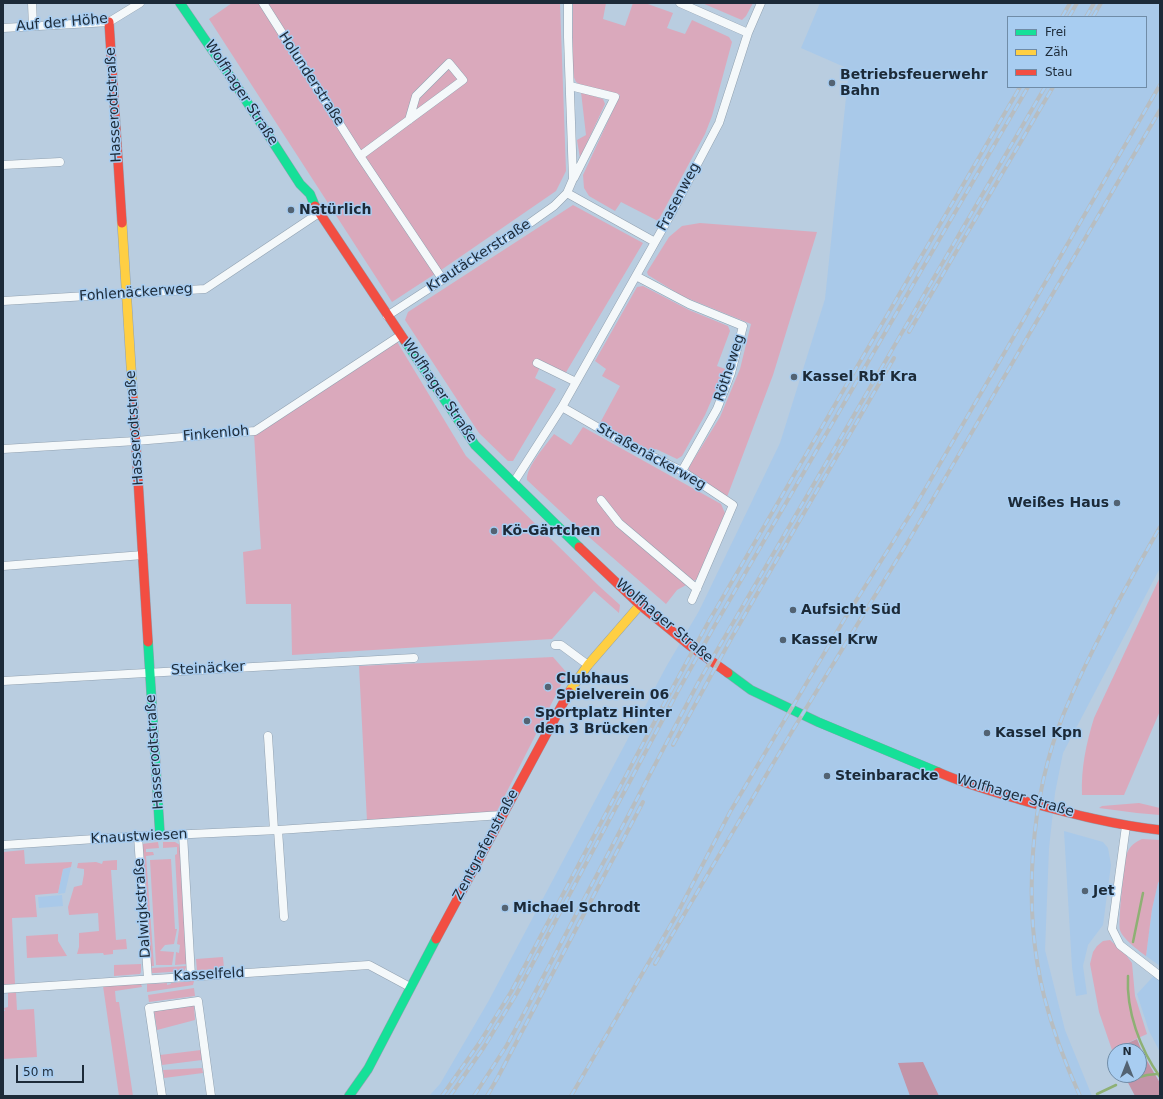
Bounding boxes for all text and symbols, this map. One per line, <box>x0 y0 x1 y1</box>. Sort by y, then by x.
street label: Auf der Höhe <box>15 11 109 35</box>
legend <box>1007 16 1147 88</box>
text: Frei <box>1045 25 1066 39</box>
street label: Holunderstraße <box>274 29 348 129</box>
street label: Wolfhager Straße <box>201 37 281 149</box>
text: Zäh <box>1045 45 1068 59</box>
street label: Hasserodtstraße <box>103 47 125 163</box>
text: Stau <box>1045 65 1072 79</box>
place label: Betriebsfeuerwehr Bahn <box>840 67 988 100</box>
marker: Betriebsfeuerwehr Bahn <box>827 78 837 88</box>
street label: Frasenweg <box>654 160 704 234</box>
place label: Natürlich <box>299 202 372 218</box>
marker: Natürlich <box>286 205 296 215</box>
street label: Krautäckerstraße <box>424 216 534 296</box>
street label: Fohlenäckerweg <box>79 281 193 305</box>
street label: Rötheweg <box>711 332 749 404</box>
street label: Wolfhager Straße <box>398 336 480 446</box>
place label: Kassel Rbf Kra <box>802 369 917 385</box>
street label: Hasserodtstraße <box>123 370 147 486</box>
marker: Kassel Rbf Kra <box>789 372 799 382</box>
street label: Straßenäckerweg <box>593 420 709 494</box>
street label: Finkenloh <box>182 423 250 445</box>
place label: Weißes Haus <box>1008 495 1109 511</box>
marker: Weißes Haus <box>1112 498 1122 508</box>
place label: Kö-Gärtchen <box>502 523 600 539</box>
marker: Kö-Gärtchen <box>489 526 499 536</box>
street label: Wolfhager Straße <box>612 575 716 667</box>
place label: Aufsicht Süd <box>801 602 901 618</box>
marker: Aufsicht Süd <box>788 605 798 615</box>
place label: Kassel Krw <box>791 632 878 648</box>
marker: Kassel Krw <box>778 635 788 645</box>
street label: Steinäcker <box>171 659 245 679</box>
place label: Clubhaus Spielverein 06 <box>556 671 669 704</box>
marker: Clubhaus Spielverein 06 <box>543 682 553 692</box>
street label: Hasserodtstraße <box>143 694 167 810</box>
place label: Sportplatz Hinter den 3 Brücken <box>535 705 672 738</box>
marker: Sportplatz Hinter den 3 Brücken <box>522 716 532 726</box>
place label: Kassel Kpn <box>995 725 1082 741</box>
marker: Kassel Kpn <box>982 728 992 738</box>
place label: Steinbaracke <box>835 768 939 784</box>
marker: Steinbaracke <box>822 771 832 781</box>
street label: Wolfhager Straße <box>954 771 1076 821</box>
street label: Zentgrafenstraße <box>450 787 522 903</box>
street label: Knaustwiesen <box>90 826 188 848</box>
street label: Dalwigkstraße <box>131 857 155 959</box>
place label: Jet <box>1093 883 1114 899</box>
marker: Jet <box>1080 886 1090 896</box>
place label: Michael Schrodt <box>513 900 640 916</box>
marker: Michael Schrodt <box>500 903 510 913</box>
street label: Kasselfeld <box>173 965 245 985</box>
north arrow <box>1107 1043 1147 1083</box>
text: N <box>1122 1045 1132 1058</box>
scale bar <box>18 1057 86 1083</box>
text: 50 m <box>23 1065 54 1079</box>

